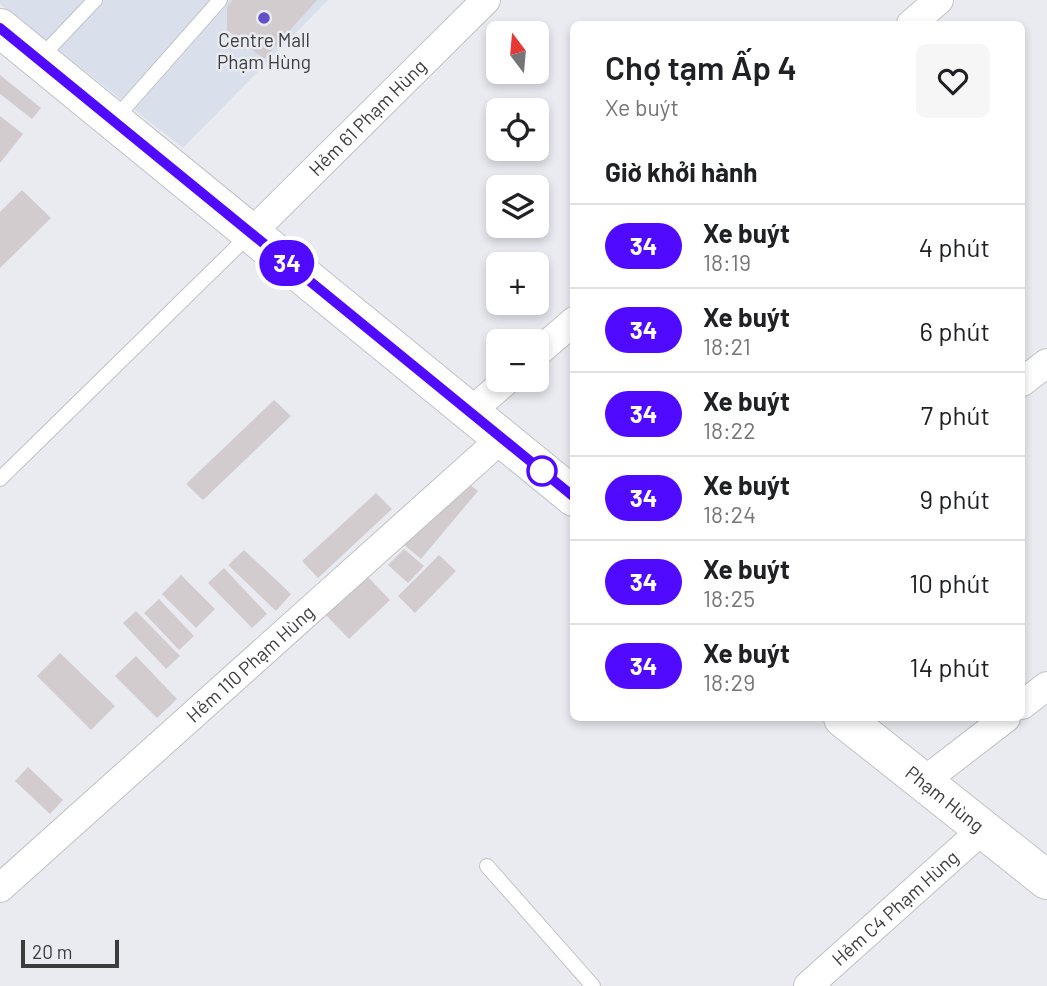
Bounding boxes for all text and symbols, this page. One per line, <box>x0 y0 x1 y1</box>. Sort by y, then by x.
marker: Centre Mall Phạm Hùng <box>256 10 272 26</box>
north arrow <box>486 21 550 84</box>
map controls <box>486 21 549 392</box>
place label: Centre Mall Phạm Hùng <box>217 28 311 73</box>
button: heart <box>916 44 990 118</box>
text: Chợ tạm Ấp 4 <box>605 47 797 87</box>
street label: Hẻm 61 Phạm Hùng <box>304 54 431 180</box>
text: Xe buýt <box>605 93 679 121</box>
button: locate <box>486 98 549 161</box>
text: Giờ khởi hành <box>605 156 758 187</box>
button: layers <box>486 175 549 238</box>
text: Xe buýt <box>703 217 790 248</box>
text: 34 <box>630 231 657 260</box>
text: 4 phút <box>919 231 990 262</box>
line badge: 34 <box>256 240 318 286</box>
text: 34 <box>273 248 301 277</box>
text: 18:19 <box>703 248 751 276</box>
button: + <box>486 252 549 315</box>
text: Xe buýt <box>703 301 790 332</box>
text: 34 <box>630 315 657 344</box>
text: 6 phút <box>920 315 990 346</box>
button: − <box>486 329 549 392</box>
text: 18:21 <box>703 332 751 360</box>
text: Xe buýt <box>703 385 790 416</box>
text: 34 <box>630 399 657 428</box>
text: 7 phút <box>921 399 990 430</box>
text: 18:22 <box>703 416 756 444</box>
unlabelled marker <box>527 456 557 486</box>
text: Xe buýt <box>703 469 790 500</box>
text: 34 <box>630 483 657 512</box>
text: 9 phút <box>919 483 990 514</box>
text: 18:24 <box>703 500 756 528</box>
text: Xe buýt <box>703 553 790 584</box>
text: 34 <box>630 567 657 596</box>
text: 10 phút <box>909 567 990 598</box>
text: 18:25 <box>703 584 755 612</box>
street label: Hẻm 110 Phạm Hùng <box>181 600 319 727</box>
text: Xe buýt <box>703 637 790 668</box>
text: 34 <box>630 651 657 680</box>
text: 14 phút <box>910 651 990 682</box>
text: 18:29 <box>703 668 755 696</box>
street label: Phạm Hùng <box>901 760 989 837</box>
street label: Hẻm C4 Phạm Hùng <box>827 845 963 970</box>
scale bar <box>21 937 119 969</box>
text: 20 m <box>32 940 72 963</box>

